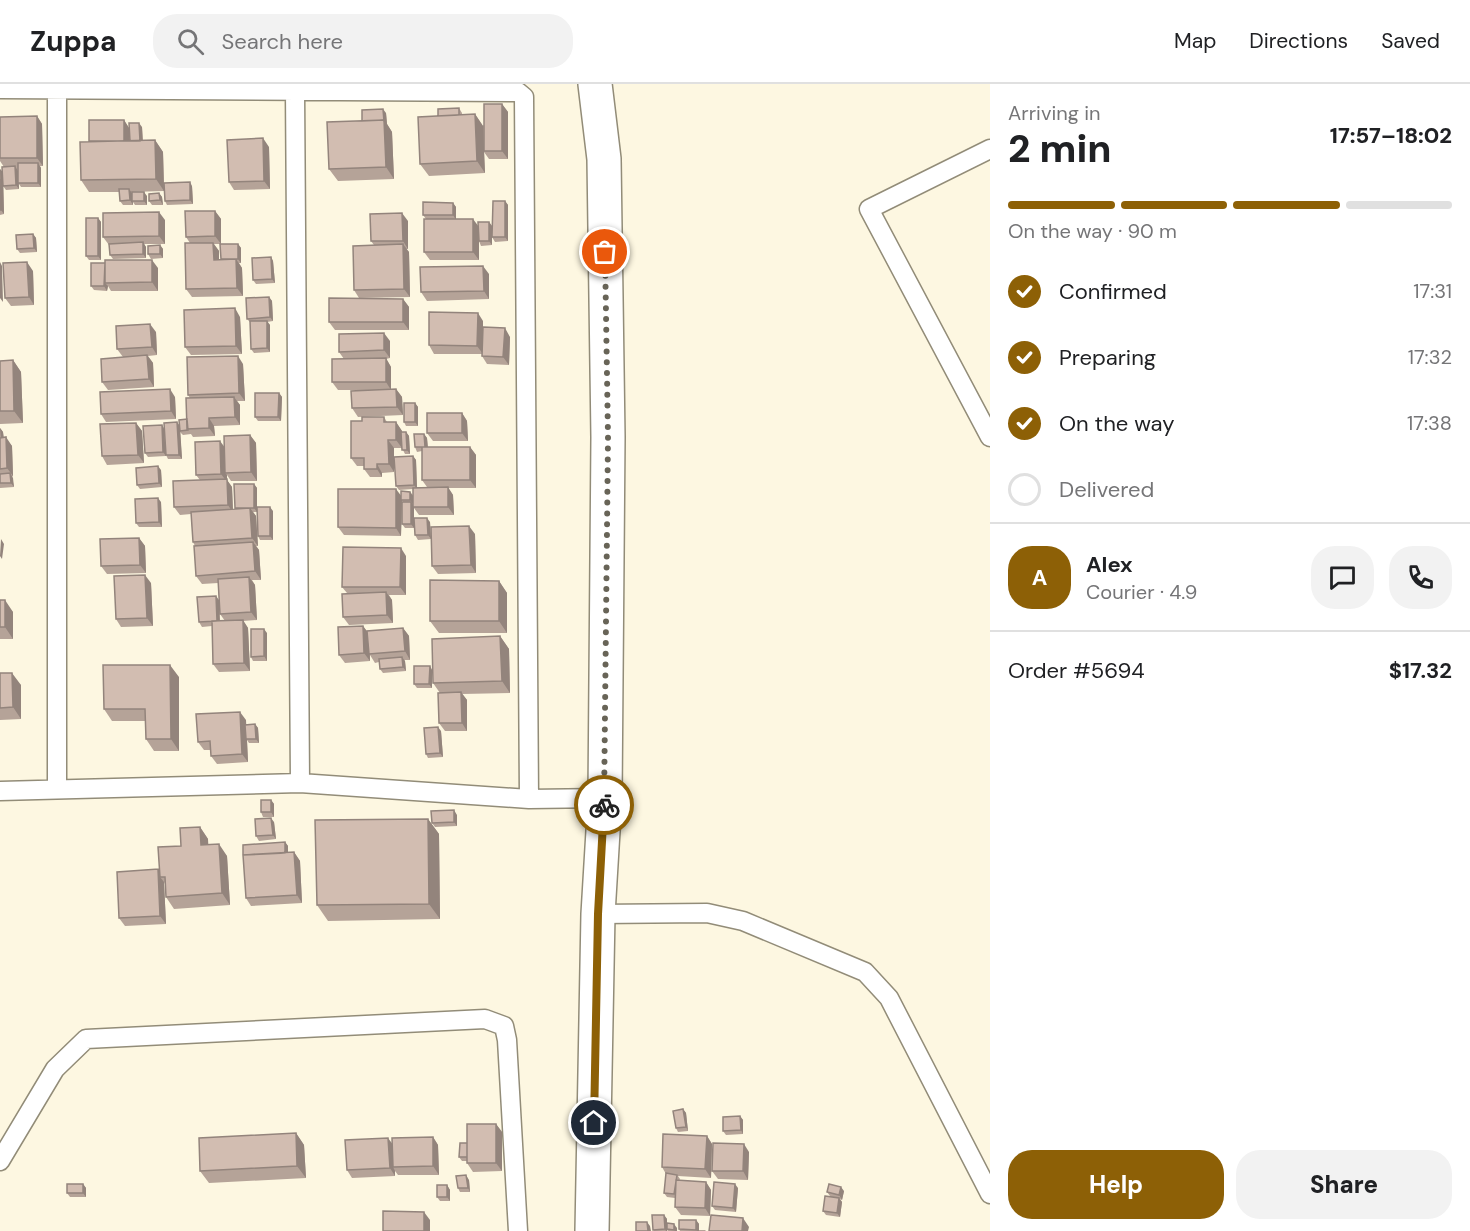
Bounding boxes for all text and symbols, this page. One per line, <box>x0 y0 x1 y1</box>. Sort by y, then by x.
search box <box>153 14 573 68</box>
text: Zuppa <box>30 23 117 60</box>
icon: search <box>174 25 207 58</box>
text: Search here <box>222 27 343 56</box>
text: Map <box>1174 27 1216 55</box>
text: Directions <box>1249 27 1348 55</box>
text: Saved <box>1381 27 1440 55</box>
text: Arriving in <box>1008 100 1100 126</box>
text: 17:57–18:02 <box>1330 121 1452 150</box>
text: 2 min <box>1008 123 1112 174</box>
text: On the way · 90 m <box>1008 218 1177 244</box>
pin <box>579 226 630 277</box>
icon: bag <box>588 235 621 268</box>
icon: check <box>1008 275 1041 308</box>
text: Confirmed <box>1059 277 1167 306</box>
text: 17:31 <box>1413 278 1452 304</box>
icon: check <box>1008 341 1041 374</box>
text: Preparing <box>1059 343 1156 372</box>
text: 17:32 <box>1408 344 1452 370</box>
icon: check <box>1008 407 1041 440</box>
text: On the way <box>1059 409 1174 438</box>
text: 17:38 <box>1407 410 1452 436</box>
text: Delivered <box>1059 475 1154 504</box>
button: chat <box>1311 546 1374 609</box>
button: phone <box>1389 546 1452 609</box>
text: Alex <box>1086 550 1133 579</box>
text: A <box>1032 563 1047 592</box>
text: Courier · 4.9 <box>1086 579 1197 605</box>
text: Order #5694 <box>1008 656 1145 685</box>
text: $17.32 <box>1389 656 1452 685</box>
courier <box>574 775 634 835</box>
icon: bike <box>588 789 621 822</box>
pin <box>568 1097 619 1148</box>
icon: home <box>577 1106 610 1139</box>
button: Help <box>1008 1150 1224 1219</box>
button: Share <box>1236 1150 1452 1219</box>

